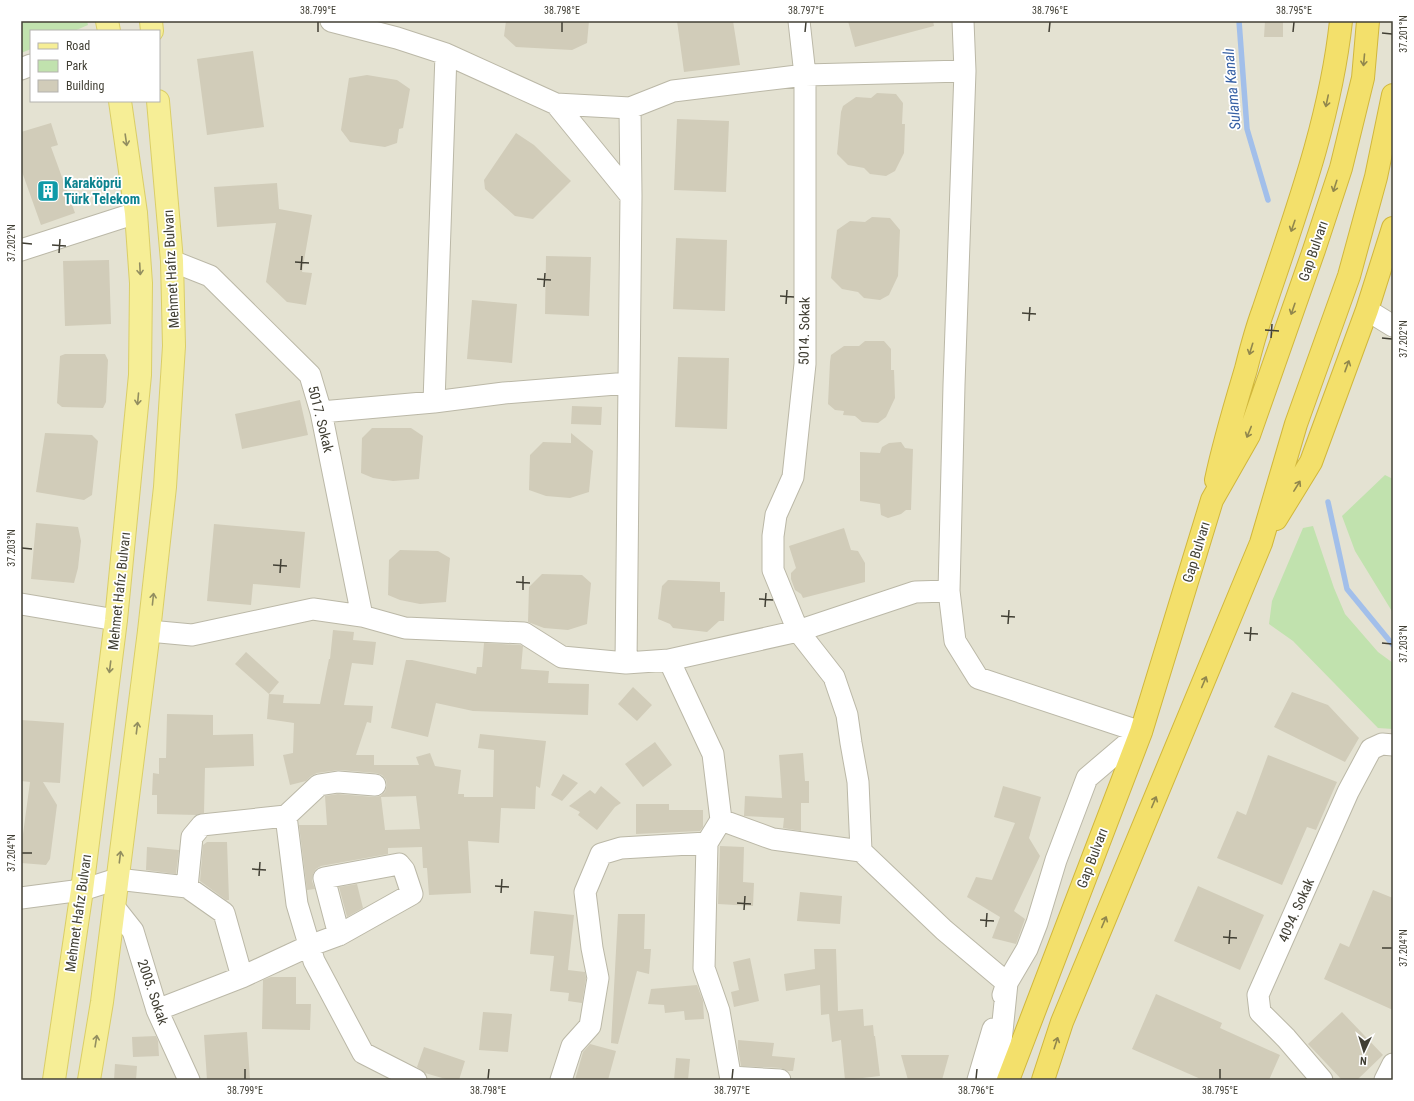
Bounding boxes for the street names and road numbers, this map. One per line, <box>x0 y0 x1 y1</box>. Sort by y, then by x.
street label: Mehmet Hafız Bulvarı <box>160 209 182 329</box>
street label: Gap Bulvarı <box>1295 219 1331 283</box>
street label: 5014. Sokak <box>795 296 813 365</box>
street label: 5017. Sokak <box>305 384 337 455</box>
street label: Gap Bulvarı <box>1179 520 1213 584</box>
street label: Mehmet Hafız Bulvarı <box>105 531 133 651</box>
street label: Gap Bulvarı <box>1073 826 1111 890</box>
street label: Mehmet Hafız Bulvarı <box>62 853 94 973</box>
street label: 4094. Sokak <box>1275 875 1317 944</box>
street label: 2005. Sokak <box>134 957 172 1027</box>

